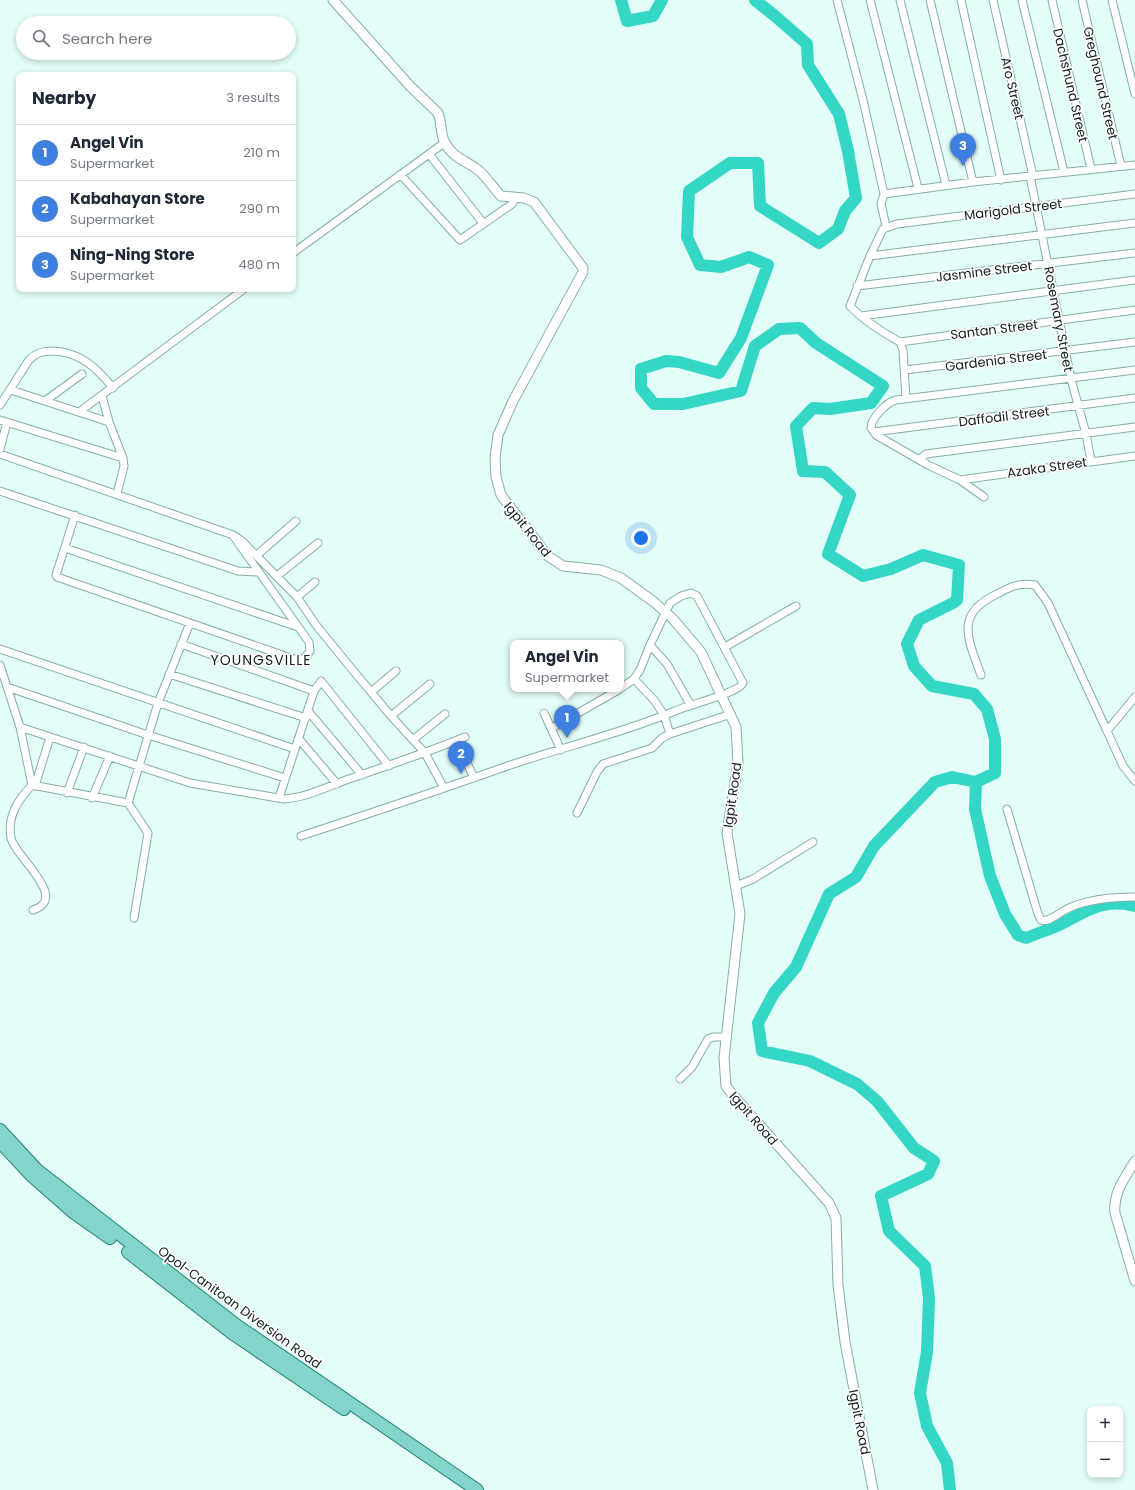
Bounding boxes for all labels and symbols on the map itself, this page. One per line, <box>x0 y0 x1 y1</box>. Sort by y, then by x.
street label: Greghound Street <box>1078 25 1123 142</box>
street label: Dachshund Street <box>1048 26 1093 144</box>
street label: Aro Street <box>996 55 1029 121</box>
pin: 3 <box>950 133 976 166</box>
street label: Marigold Street <box>963 194 1063 225</box>
street label: Jasmine Street <box>935 256 1034 287</box>
street label: Rosemary Street <box>1039 265 1078 374</box>
street label: Santan Street <box>949 315 1039 344</box>
street label: Gardenia Street <box>944 345 1048 376</box>
street label: Daffodil Street <box>957 401 1051 432</box>
street label: Azaka Street <box>1006 452 1089 483</box>
street label: Igpit Road <box>499 498 556 561</box>
your location <box>631 528 651 548</box>
district label: YOUNGSVILLE <box>211 650 311 670</box>
pin: 1 <box>554 705 580 738</box>
pin: 2 <box>448 741 474 774</box>
street label: Igpit Road <box>718 761 746 829</box>
street label: Igpit Road <box>725 1087 782 1149</box>
street label: Opol-Canitoan Diversion Road <box>154 1241 325 1373</box>
street label: Igpit Road <box>844 1388 875 1456</box>

